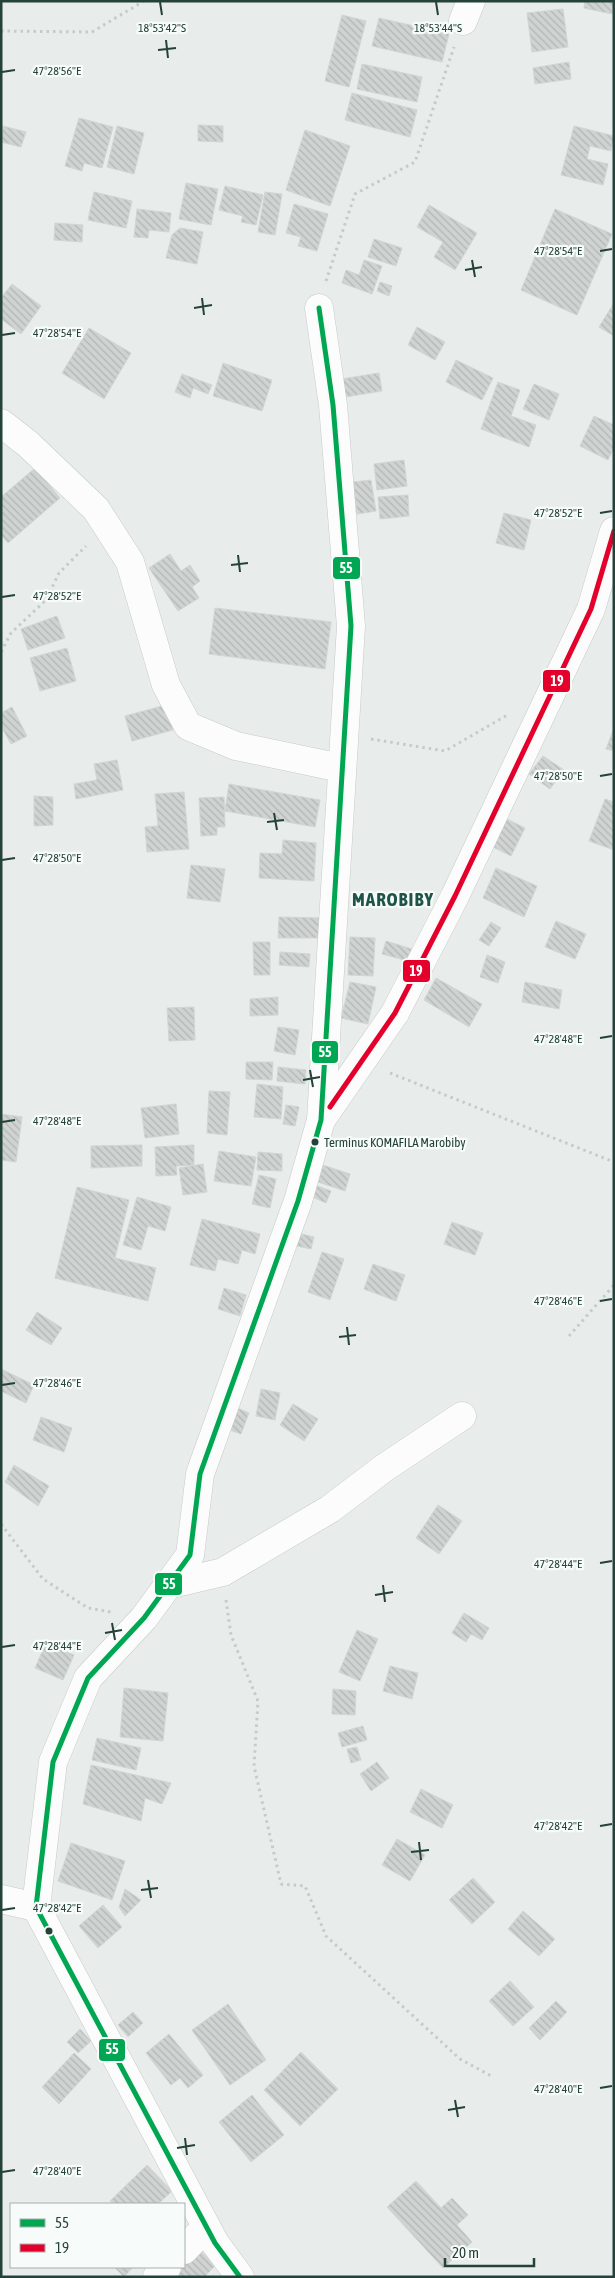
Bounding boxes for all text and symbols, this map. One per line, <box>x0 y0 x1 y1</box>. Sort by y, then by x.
text: 18°53'42"S <box>138 21 186 35</box>
text: 18°53'44"S <box>414 21 462 35</box>
text: 47°28'56"E <box>33 64 81 78</box>
text: 47°28'54"E <box>534 244 582 258</box>
text: 47°28'54"E <box>33 326 81 340</box>
text: 47°28'52"E <box>534 506 582 520</box>
line badge: 55 <box>332 556 361 580</box>
text: 55 <box>339 560 353 576</box>
text: 47°28'52"E <box>33 589 81 603</box>
line badge: 19 <box>542 669 571 693</box>
text: 19 <box>550 673 564 689</box>
text: 47°28'50"E <box>534 769 582 783</box>
text: 47°28'50"E <box>33 851 81 865</box>
district label: MAROBIBY <box>352 888 434 910</box>
line badge: 19 <box>402 959 431 983</box>
text: 19 <box>409 963 423 979</box>
text: 47°28'48"E <box>534 1032 582 1046</box>
line badge: 55 <box>311 1040 339 1064</box>
text: 55 <box>318 1044 332 1060</box>
text: 47°28'48"E <box>33 1114 81 1128</box>
place label: Terminus KOMAFILA Marobiby <box>324 1135 466 1150</box>
marker: Terminus KOMAFILA Marobiby <box>310 1137 320 1147</box>
text: 47°28'46"E <box>534 1294 582 1308</box>
text: 47°28'46"E <box>33 1376 81 1390</box>
text: 47°28'44"E <box>534 1557 582 1571</box>
line badge: 55 <box>154 1572 183 1596</box>
text: 55 <box>162 1576 176 1592</box>
text: 47°28'44"E <box>33 1639 81 1653</box>
text: 47°28'42"E <box>534 1819 582 1833</box>
text: 47°28'42"E <box>33 1901 81 1915</box>
unlabelled marker <box>44 1926 54 1936</box>
line badge: 55 <box>98 2038 126 2062</box>
text: 55 <box>105 2041 119 2057</box>
text: 47°28'40"E <box>534 2082 582 2096</box>
text: 47°28'40"E <box>33 2164 81 2178</box>
legend <box>10 2203 185 2268</box>
text: 55 <box>55 2214 69 2231</box>
scale bar <box>445 2236 534 2268</box>
text: 19 <box>55 2239 69 2256</box>
text: 20 m <box>452 2244 479 2261</box>

